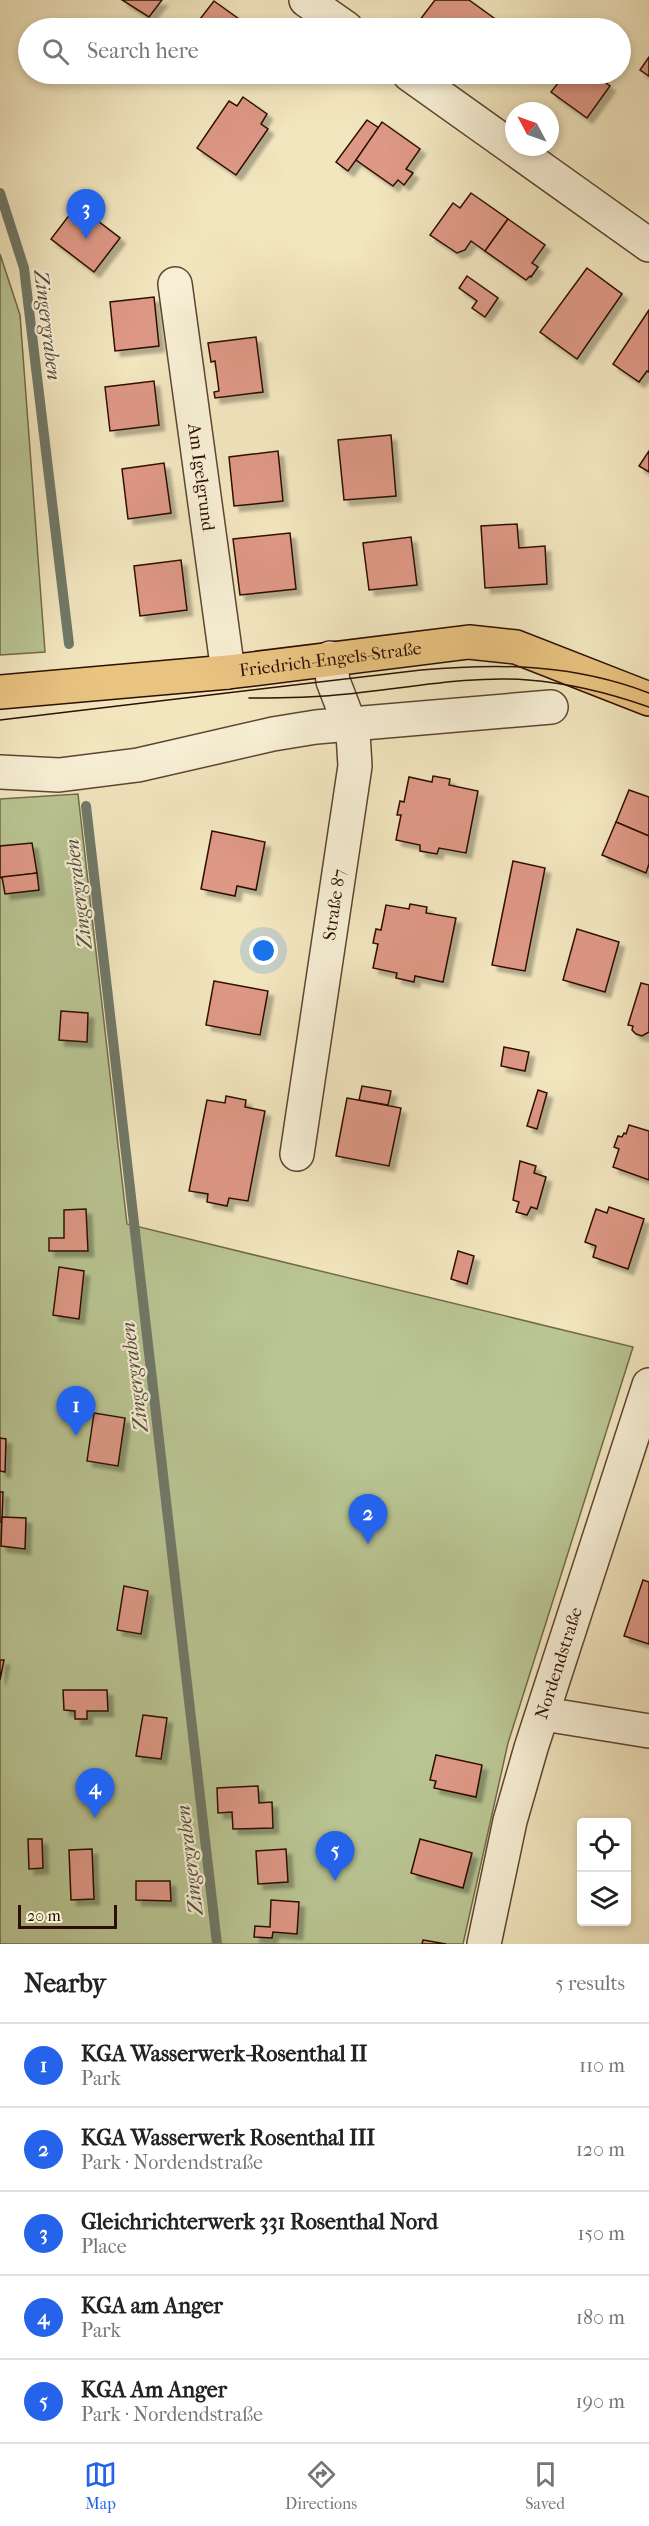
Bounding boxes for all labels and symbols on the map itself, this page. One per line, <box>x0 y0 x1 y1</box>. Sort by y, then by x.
north arrow <box>505 102 559 156</box>
pin: 3 <box>66 190 106 239</box>
water label: Zingergraben <box>29 267 66 381</box>
street label: Am Igelgrund <box>183 421 219 533</box>
street label: Friedrich-Engels-Straße <box>238 638 423 682</box>
water label: Zingergraben <box>60 838 97 952</box>
street label: Straße 87 <box>319 867 351 942</box>
your location <box>249 936 278 965</box>
water label: Zingergraben <box>116 1321 153 1435</box>
pin: 1 <box>56 1386 96 1436</box>
pin: 2 <box>348 1494 388 1544</box>
street label: Nordendstraße <box>531 1604 587 1722</box>
pin: 4 <box>76 1768 115 1818</box>
water label: Zingergraben <box>171 1804 208 1918</box>
pin: 5 <box>316 1832 354 1881</box>
scale bar <box>18 1902 117 1930</box>

